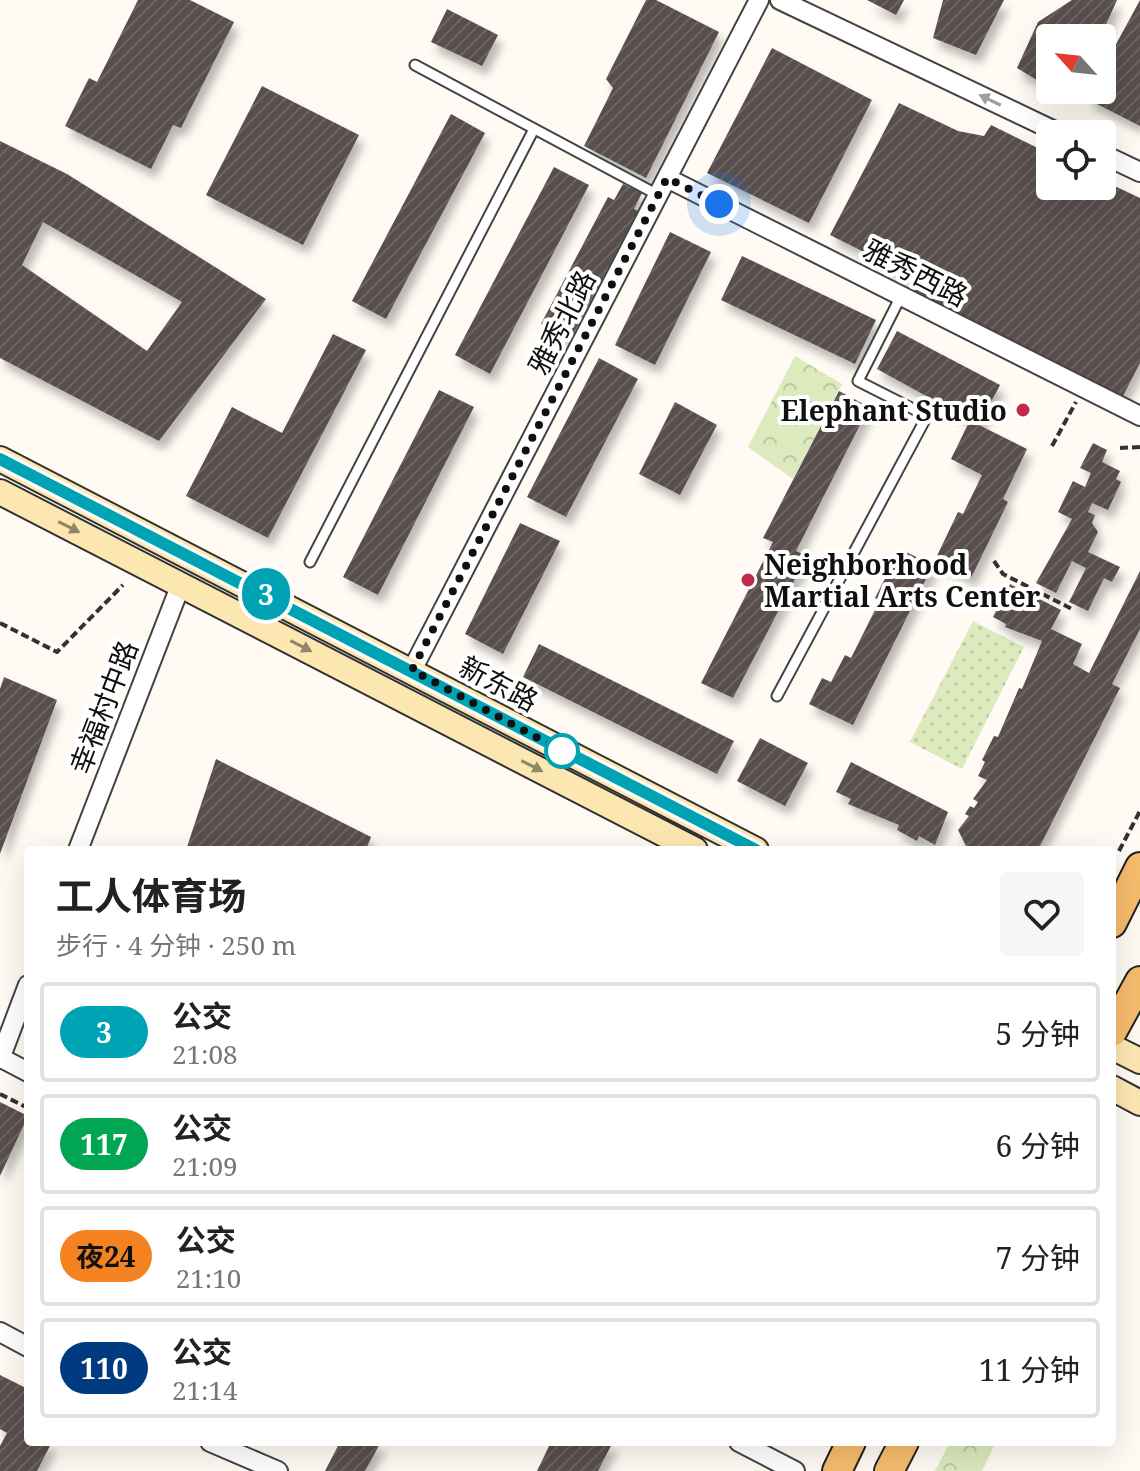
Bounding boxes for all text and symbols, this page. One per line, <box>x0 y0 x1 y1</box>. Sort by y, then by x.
north arrow <box>1036 24 1116 104</box>
map controls <box>1036 24 1116 200</box>
one-way arrow <box>979 93 1002 107</box>
button: locate <box>1036 120 1116 200</box>
your location <box>699 184 739 224</box>
street label: 雅秀西路 <box>857 230 975 314</box>
street label: 雅秀北路 <box>519 263 603 381</box>
place label: Elephant Studio <box>781 391 1007 429</box>
marker: Elephant Studio <box>1014 401 1032 419</box>
one-way arrow <box>58 520 81 534</box>
place label: Neighborhood Martial Arts Center <box>764 545 1041 615</box>
line badge: 3 <box>240 568 292 620</box>
marker: Neighborhood Martial Arts Center <box>739 571 757 589</box>
text: 3 <box>258 575 274 613</box>
street label: 幸福村中路 <box>60 635 146 779</box>
one-way arrow <box>289 639 312 653</box>
street label: 新东路 <box>453 647 545 719</box>
unlabelled marker <box>545 734 579 768</box>
one-way arrow <box>520 759 543 772</box>
text: 工人体育场 <box>56 869 246 921</box>
button: heart <box>1000 872 1084 956</box>
text: 步行 · 4 分钟 · 250 m <box>56 927 296 963</box>
text: 公交 <box>172 995 232 1036</box>
text: 3 <box>96 1013 112 1051</box>
text: 5 分钟 <box>995 1013 1080 1054</box>
text: 21:08 <box>172 1036 238 1072</box>
text: 公交 <box>172 1107 232 1148</box>
text: 117 <box>80 1125 128 1163</box>
text: 6 分钟 <box>995 1125 1080 1166</box>
text: 21:09 <box>172 1148 238 1184</box>
text: 公交 <box>176 1219 236 1260</box>
text: 夜24 <box>76 1237 136 1275</box>
text: 7 分钟 <box>995 1237 1080 1278</box>
text: 21:10 <box>176 1260 241 1296</box>
text: 公交 <box>172 1331 232 1372</box>
text: 110 <box>80 1349 128 1387</box>
text: 11 分钟 <box>979 1349 1080 1390</box>
text: 21:14 <box>172 1372 238 1408</box>

